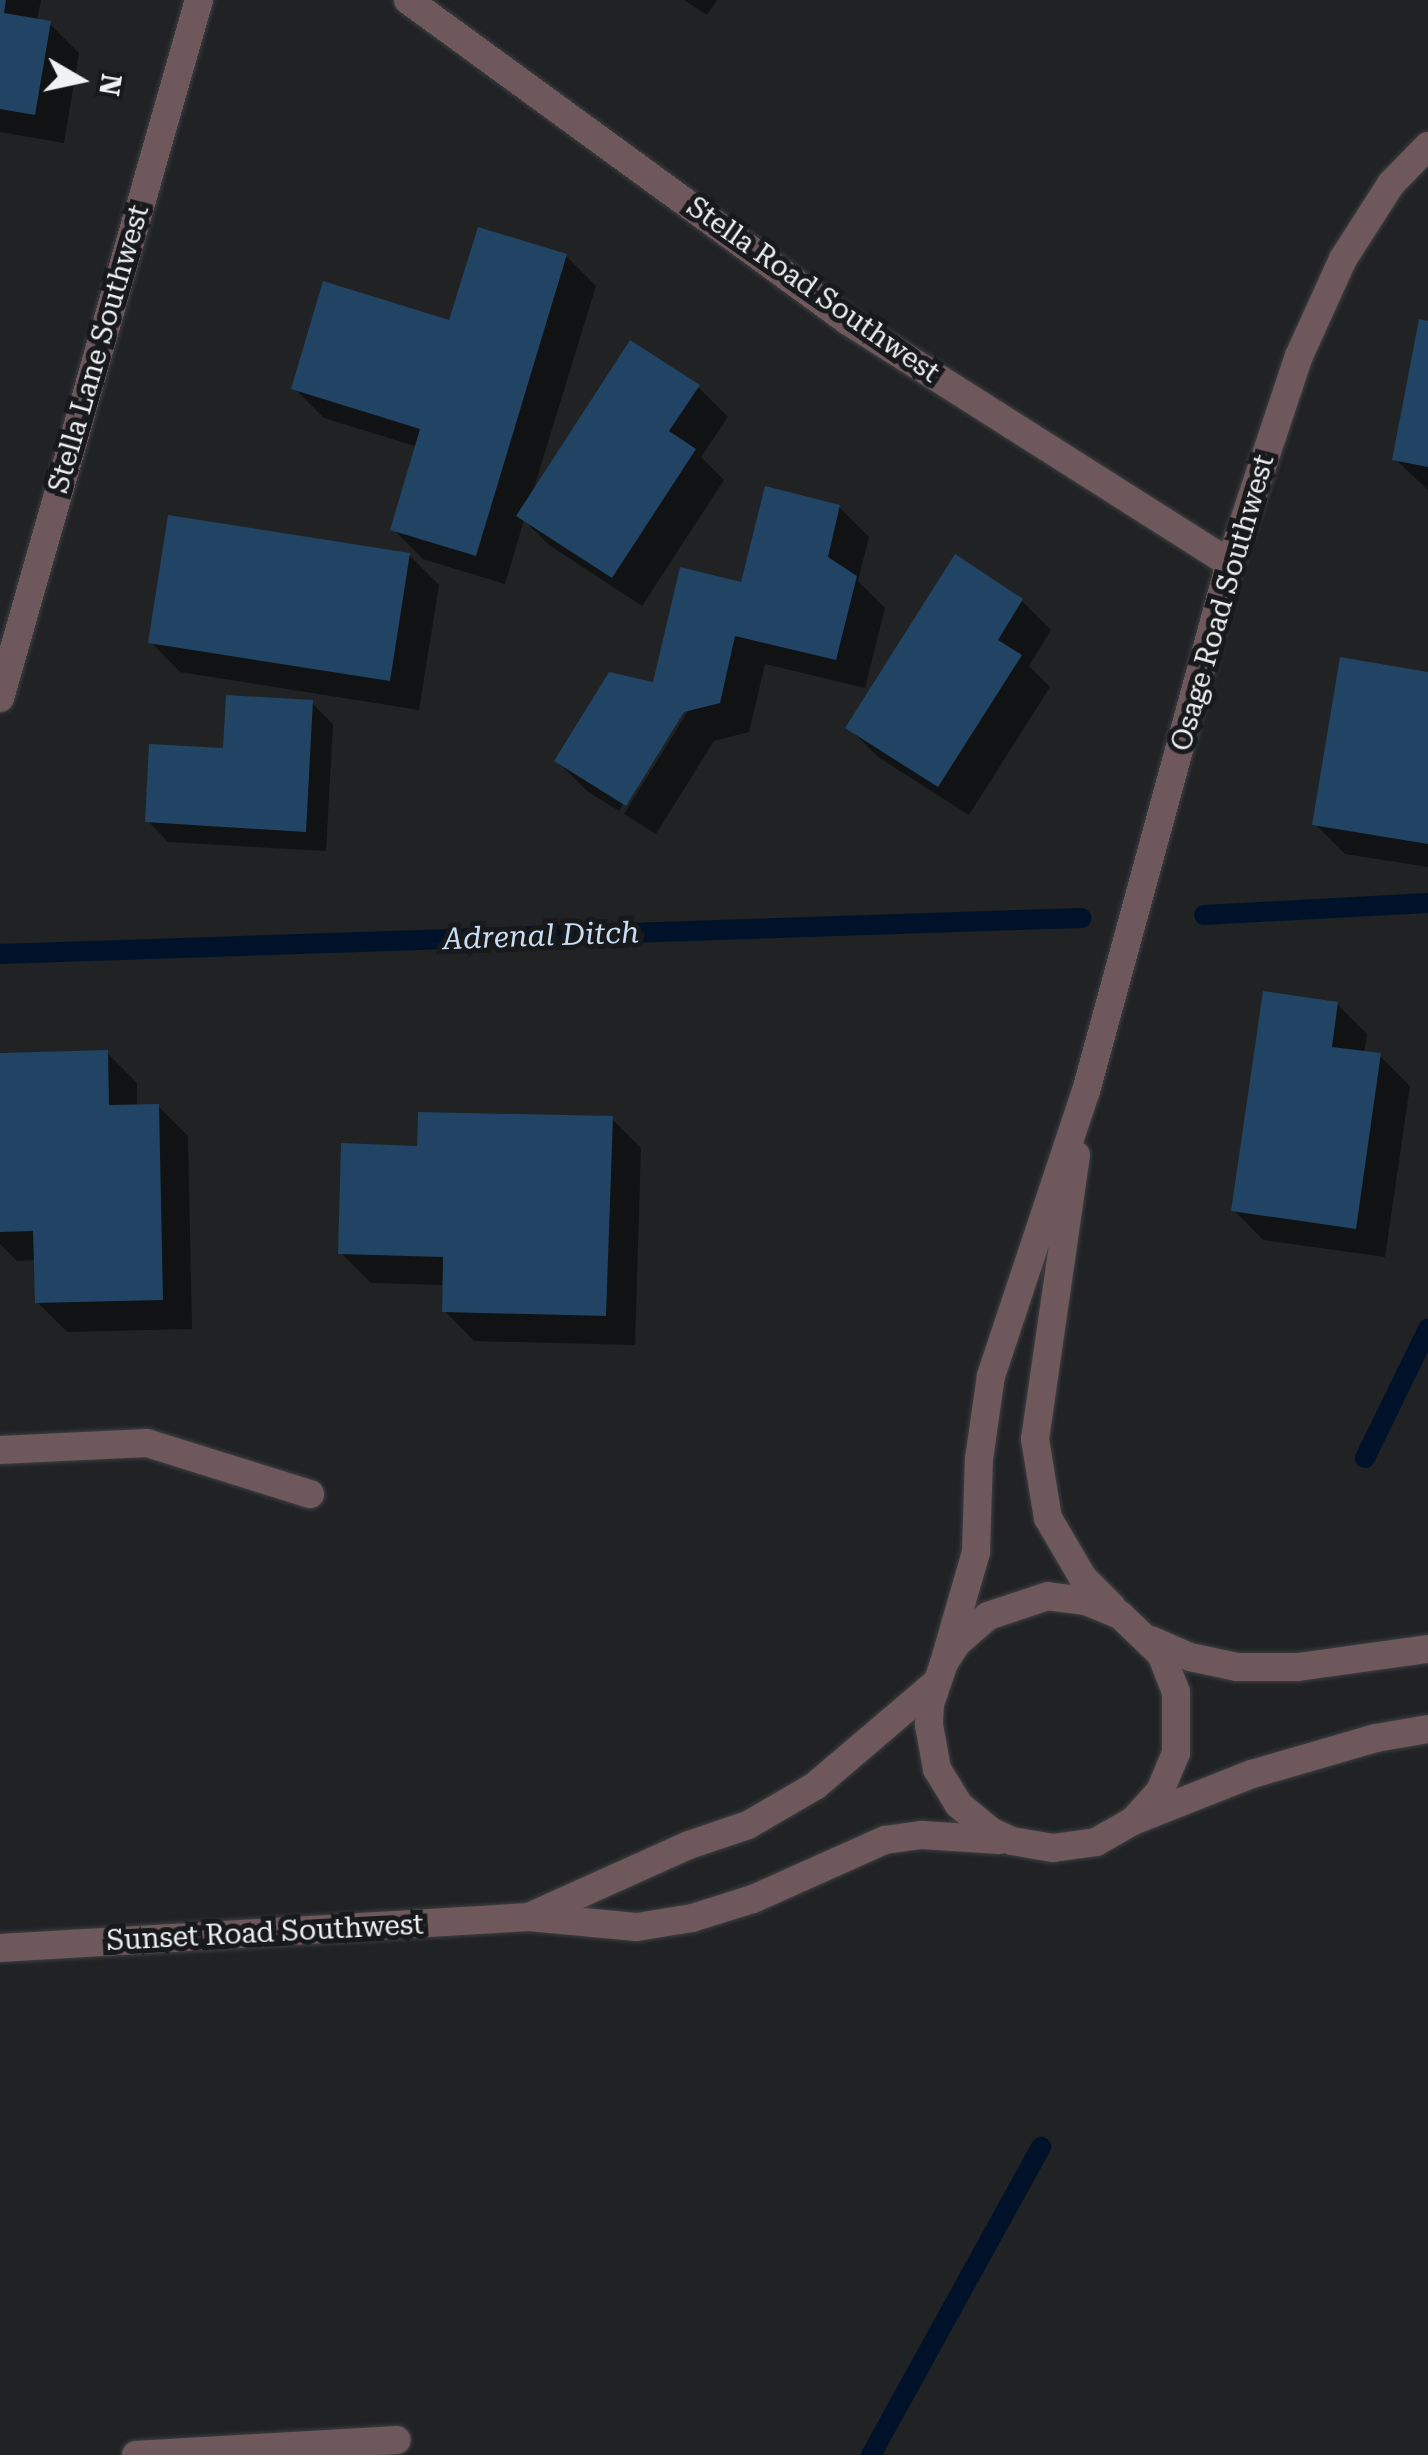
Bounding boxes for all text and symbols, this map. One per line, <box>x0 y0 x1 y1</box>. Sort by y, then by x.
north arrow <box>30 30 130 130</box>
text: N <box>92 72 128 98</box>
street label: Stella Road Southwest <box>680 190 946 390</box>
street label: Stella Lane Southwest <box>42 201 156 497</box>
street label: Osage Road Southwest <box>1165 451 1281 755</box>
water label: Adrenal Ditch <box>442 915 640 957</box>
street label: Sunset Road Southwest <box>106 1908 424 1958</box>

